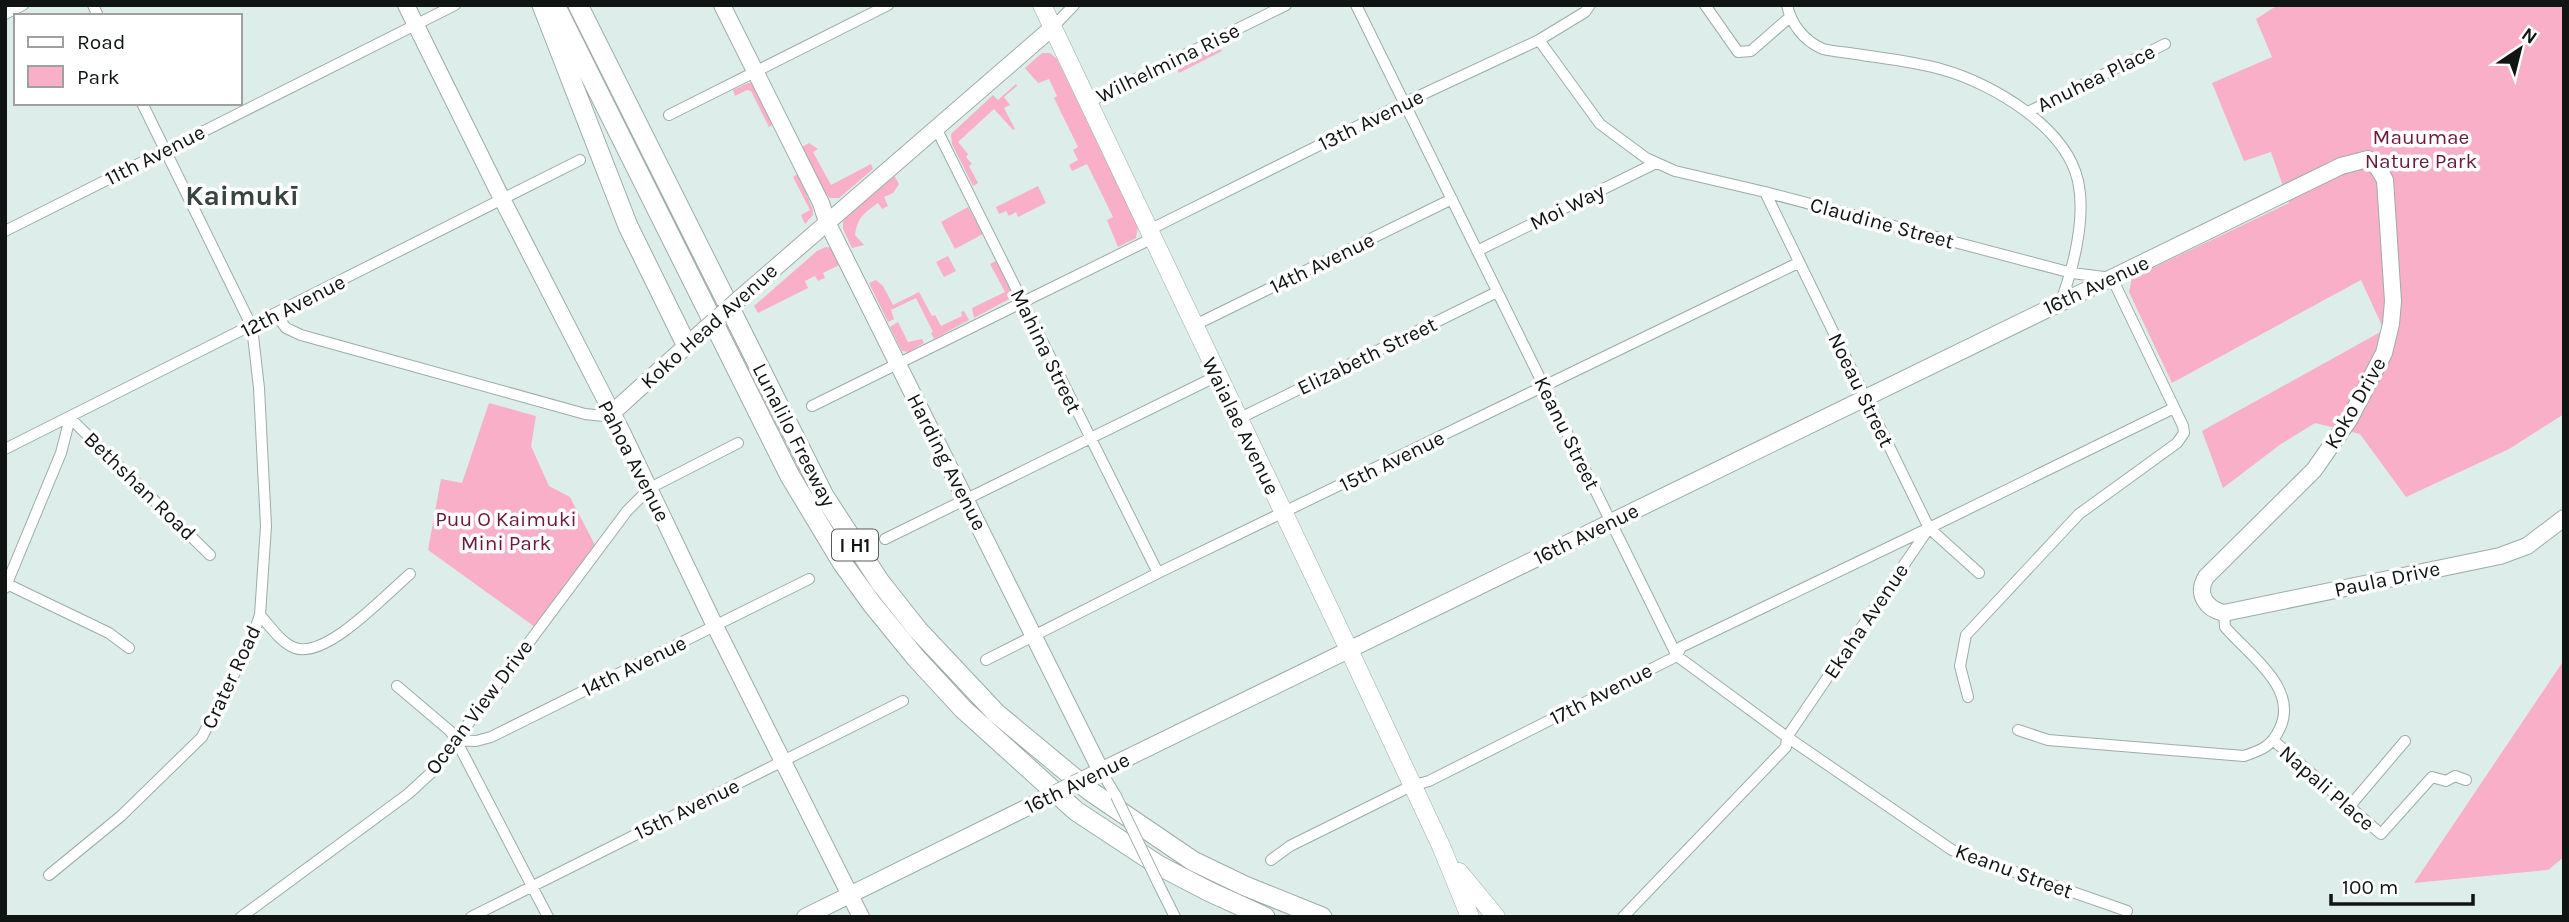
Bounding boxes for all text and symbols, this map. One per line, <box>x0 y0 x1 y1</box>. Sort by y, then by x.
legend <box>14 14 242 105</box>
north arrow <box>2485 14 2555 84</box>
street label: Wilhelmina Rise <box>1092 18 1244 108</box>
text: N <box>2517 23 2541 49</box>
text: Road <box>77 30 125 54</box>
street label: Anuhea Place <box>2033 39 2159 117</box>
text: Park <box>77 65 120 89</box>
street label: 13th Avenue <box>1315 84 1427 156</box>
street label: 11th Avenue <box>101 120 209 190</box>
park label: Mauumae Nature Park <box>2365 125 2477 173</box>
district label: Kaimukī <box>185 179 299 212</box>
street label: Moi Way <box>1526 179 1608 235</box>
street label: Claudine Street <box>1807 192 1957 254</box>
street label: 14th Avenue <box>1266 227 1378 299</box>
street label: 16th Avenue <box>2039 250 2153 320</box>
street label: Koko Head Avenue <box>636 258 782 394</box>
street label: 12th Avenue <box>237 269 349 343</box>
street label: Mahina Street <box>1006 285 1086 417</box>
street label: Elizabeth Street <box>1293 312 1441 400</box>
street label: Noeau Street <box>1823 329 1899 451</box>
street label: Waialae Avenue <box>1197 353 1285 499</box>
street label: Koko Drive <box>2319 353 2391 453</box>
street label: Lunalilo Freeway <box>747 359 841 511</box>
street label: Keanu Street <box>1529 372 1605 494</box>
street label: Harding Avenue <box>902 389 992 535</box>
street label: Pahoa Avenue <box>593 396 675 526</box>
street label: 15th Avenue <box>1336 425 1448 497</box>
street label: Bethshan Road <box>79 427 201 545</box>
street label: 16th Avenue <box>1530 498 1642 570</box>
park label: Puu O Kaimuki Mini Park <box>435 507 577 555</box>
road number: I H1 <box>832 530 878 560</box>
street label: Paula Drive <box>2332 556 2442 602</box>
street label: Ekaha Avenue <box>1819 559 1913 683</box>
street label: Crater Road <box>197 621 265 733</box>
street label: 14th Avenue <box>578 630 690 702</box>
street label: Ocean View Drive <box>421 635 537 779</box>
street label: 17th Avenue <box>1546 658 1656 730</box>
street label: Napali Place <box>2275 740 2379 836</box>
street label: 16th Avenue <box>1021 747 1133 819</box>
street label: 15th Avenue <box>631 773 743 845</box>
street label: Keanu Street <box>1952 839 2076 903</box>
scale bar <box>2331 862 2473 906</box>
text: 100 m <box>2342 875 2399 899</box>

